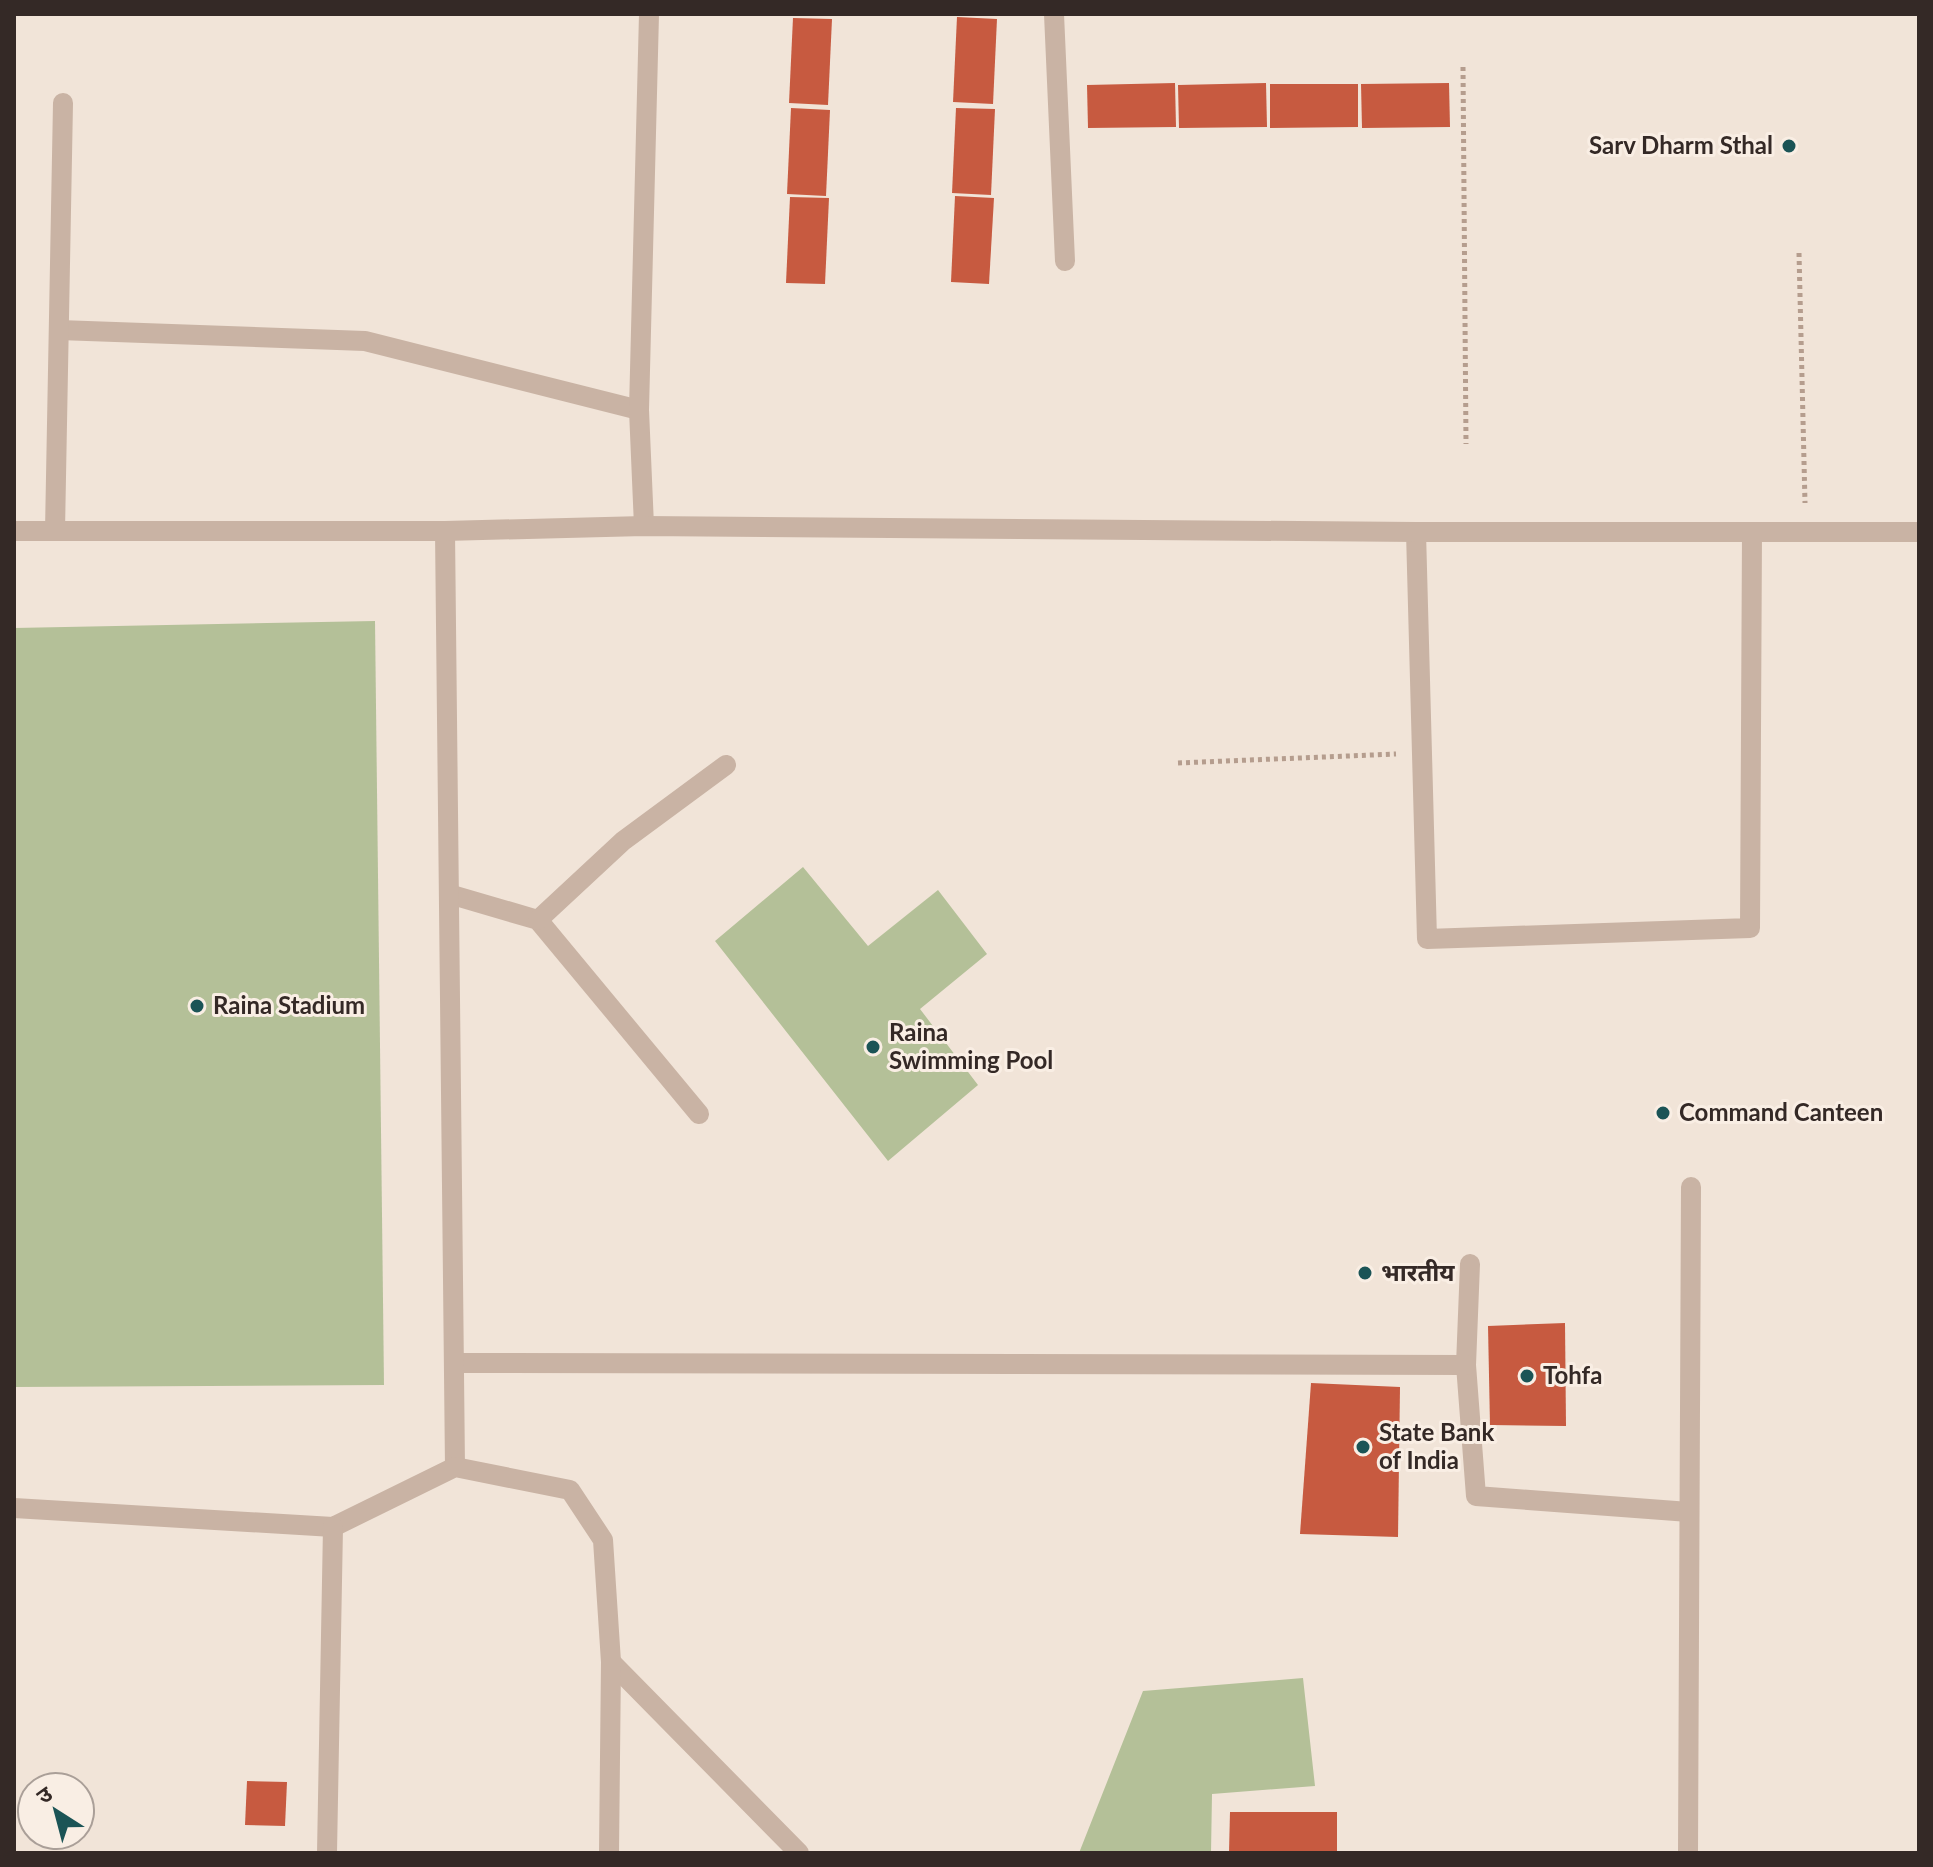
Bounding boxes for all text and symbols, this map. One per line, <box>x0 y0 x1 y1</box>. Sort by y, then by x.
place label: Sarv Dharm Sthal <box>1589 130 1773 159</box>
marker: Sarv Dharm Sthal <box>1780 137 1798 155</box>
place label: Raina Stadium <box>213 990 365 1019</box>
marker: Raina Stadium <box>188 997 206 1015</box>
place label: Raina Swimming Pool <box>889 1017 1053 1074</box>
marker: Raina Swimming Pool <box>864 1038 882 1056</box>
place label: Command Canteen <box>1679 1097 1883 1126</box>
marker: Command Canteen <box>1654 1104 1672 1122</box>
place label: भारतीय <box>1381 1257 1455 1286</box>
marker: भारतीय <box>1356 1264 1374 1282</box>
place label: Tohfa <box>1543 1360 1602 1389</box>
marker: Tohfa <box>1518 1367 1536 1385</box>
place label: State Bank of India <box>1379 1417 1494 1474</box>
marker: State Bank of India <box>1354 1438 1372 1456</box>
north arrow <box>16 1771 96 1851</box>
text: उ <box>31 1779 58 1809</box>

